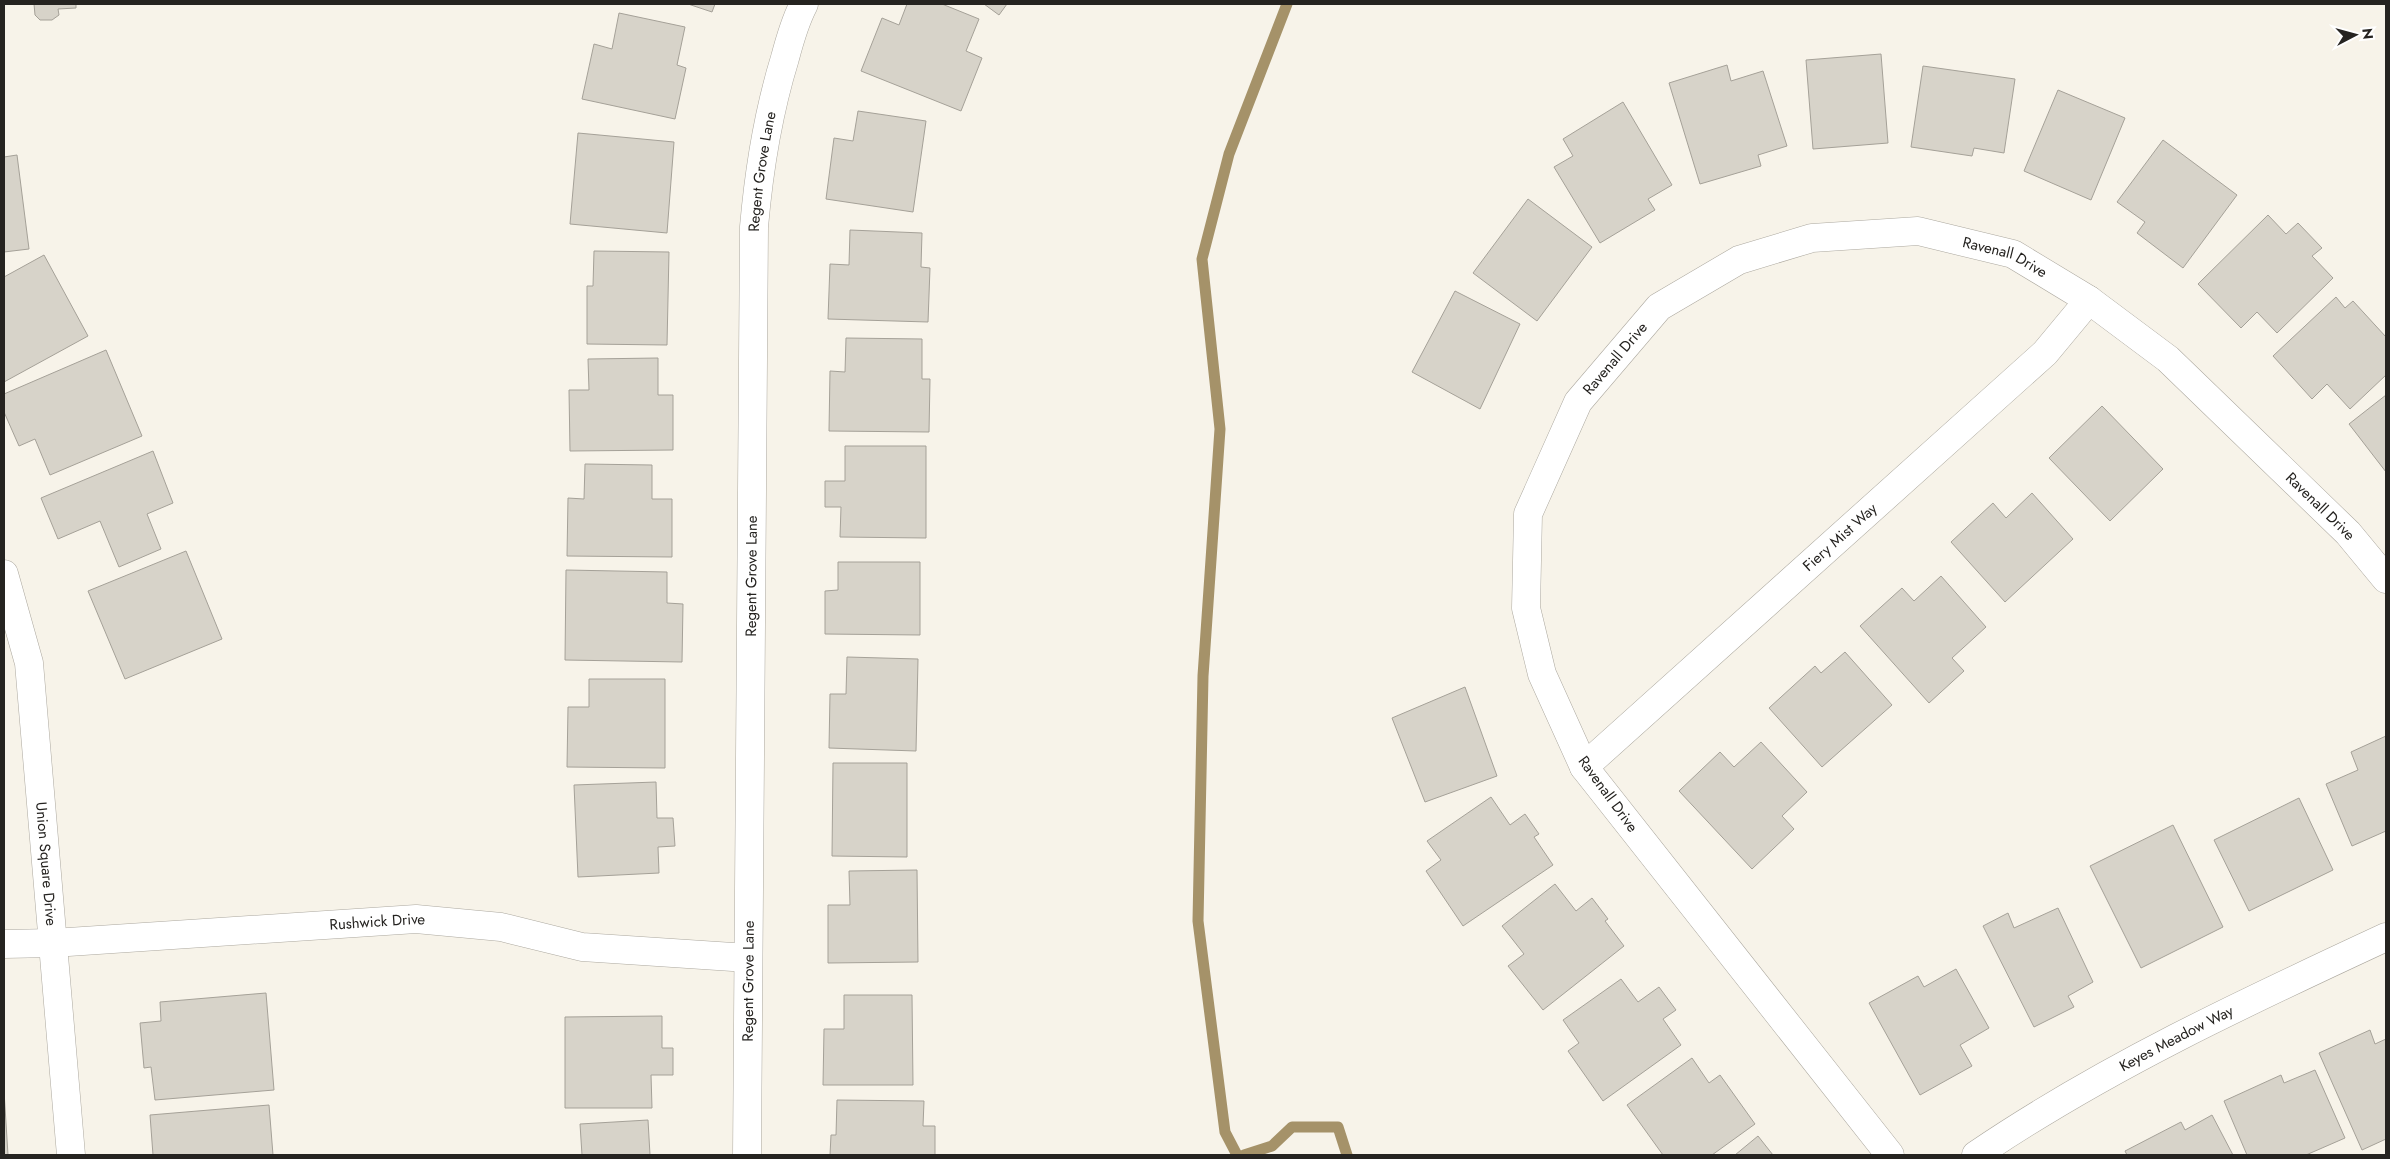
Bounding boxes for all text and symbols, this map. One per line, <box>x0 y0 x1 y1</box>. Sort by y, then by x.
north arrow <box>2330 10 2380 60</box>
text: N <box>2357 27 2378 40</box>
street label: Regent Grove Lane <box>743 109 782 232</box>
street label: Ravenall Drive <box>1960 231 2052 283</box>
street label: Ravenall Drive <box>1578 317 1653 400</box>
street label: Ravenall Drive <box>2281 467 2361 545</box>
street label: Fiery Mist Way <box>1798 498 1882 576</box>
street label: Regent Grove Lane <box>740 515 763 637</box>
street label: Ravenall Drive <box>1573 751 1643 837</box>
street label: Union Square Drive <box>30 801 62 927</box>
street label: Rushwick Drive <box>329 908 426 936</box>
street label: Regent Grove Lane <box>737 920 760 1042</box>
street label: Keyes Meadow Way <box>2115 1000 2238 1077</box>

